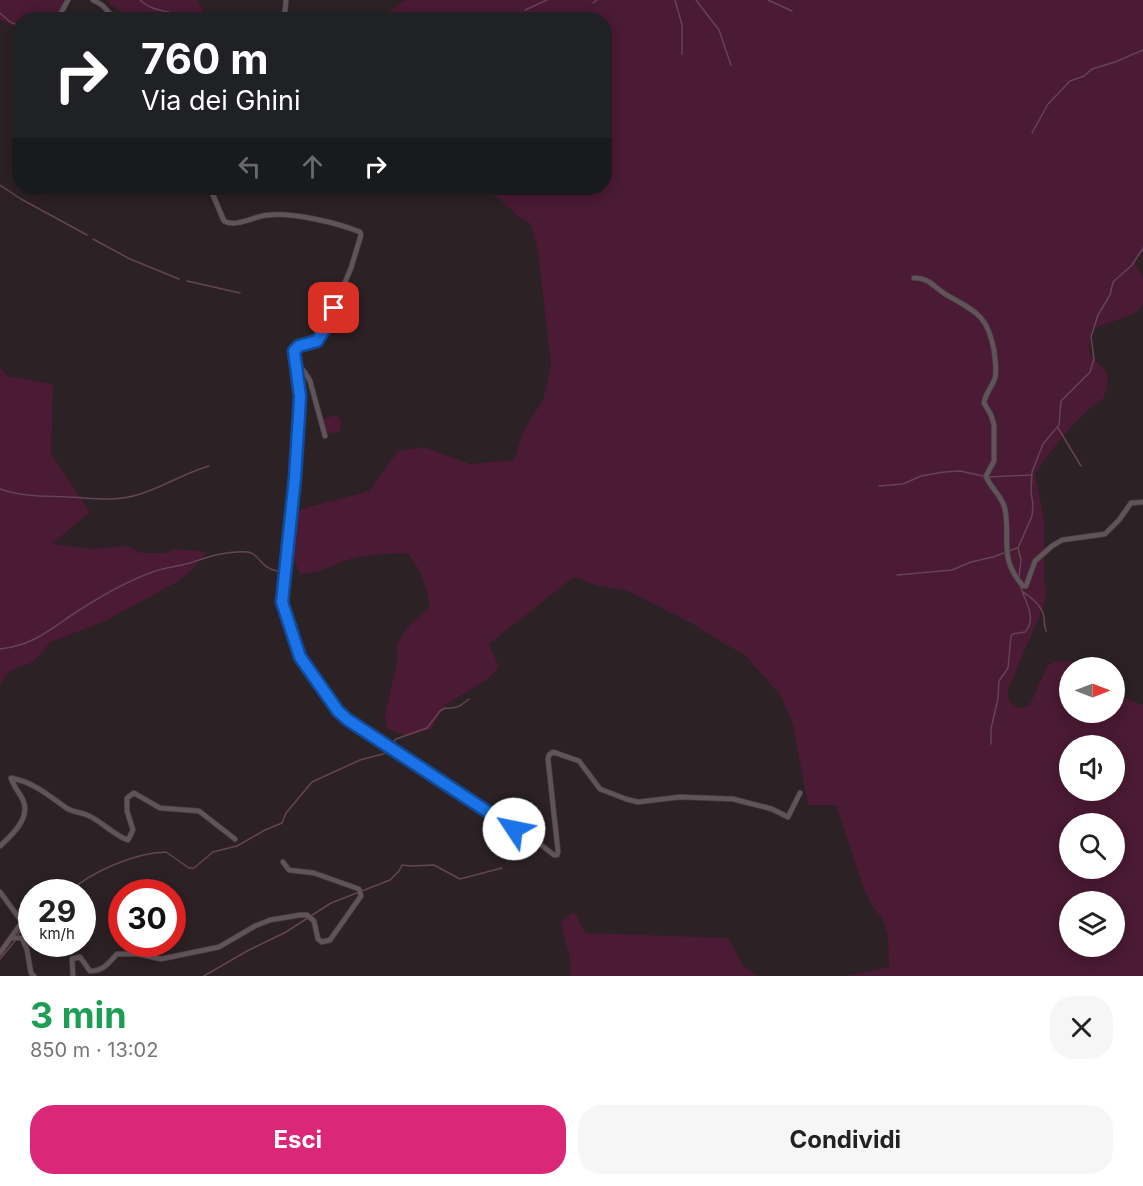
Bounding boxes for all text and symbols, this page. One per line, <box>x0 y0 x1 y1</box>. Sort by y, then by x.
text: 760 m <box>141 33 269 84</box>
icon: right <box>42 36 120 114</box>
text: Via dei Ghini <box>141 84 300 117</box>
icon: left <box>233 150 266 183</box>
icon: ahead <box>296 150 329 183</box>
icon: right <box>359 150 392 183</box>
pin <box>308 282 359 333</box>
icon: arrive <box>317 291 350 324</box>
north arrow <box>1059 657 1125 723</box>
map controls <box>1059 657 1125 957</box>
button: sound <box>1059 735 1125 801</box>
position arrow <box>482 797 546 861</box>
button: search <box>1059 813 1125 879</box>
speed limit sign: 30 <box>108 879 186 957</box>
button: layers <box>1059 891 1125 957</box>
text: 29 <box>38 893 76 929</box>
text: km/h <box>39 924 75 943</box>
text: 3 min <box>30 993 127 1037</box>
button: close <box>1050 996 1113 1059</box>
text: 850 m · 13:02 <box>30 1038 158 1062</box>
button: Esci <box>30 1105 566 1174</box>
button: Condividi <box>578 1105 1113 1174</box>

